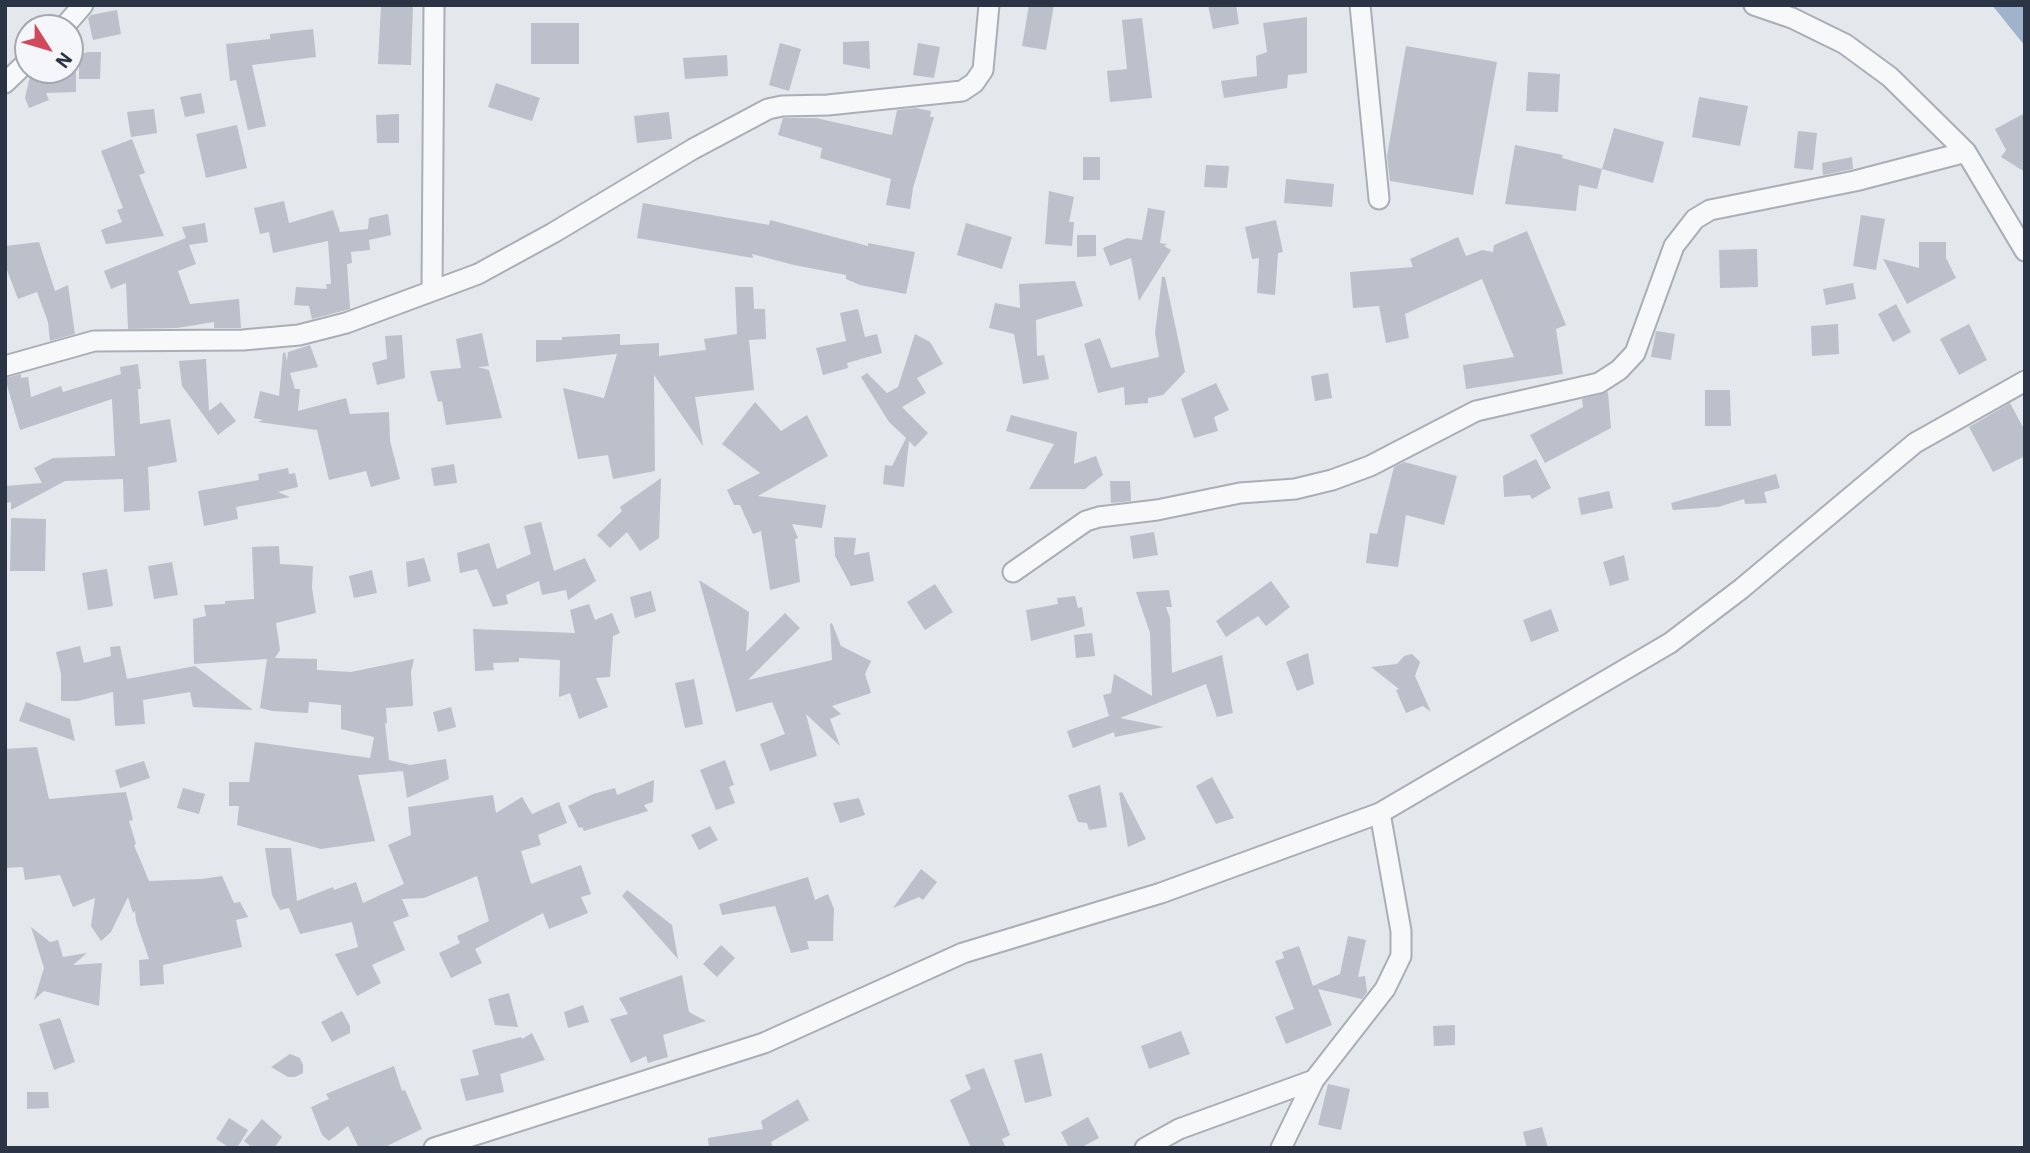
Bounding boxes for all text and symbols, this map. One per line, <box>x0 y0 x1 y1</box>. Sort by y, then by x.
north arrow <box>14 14 84 84</box>
text: N <box>50 48 78 73</box>

